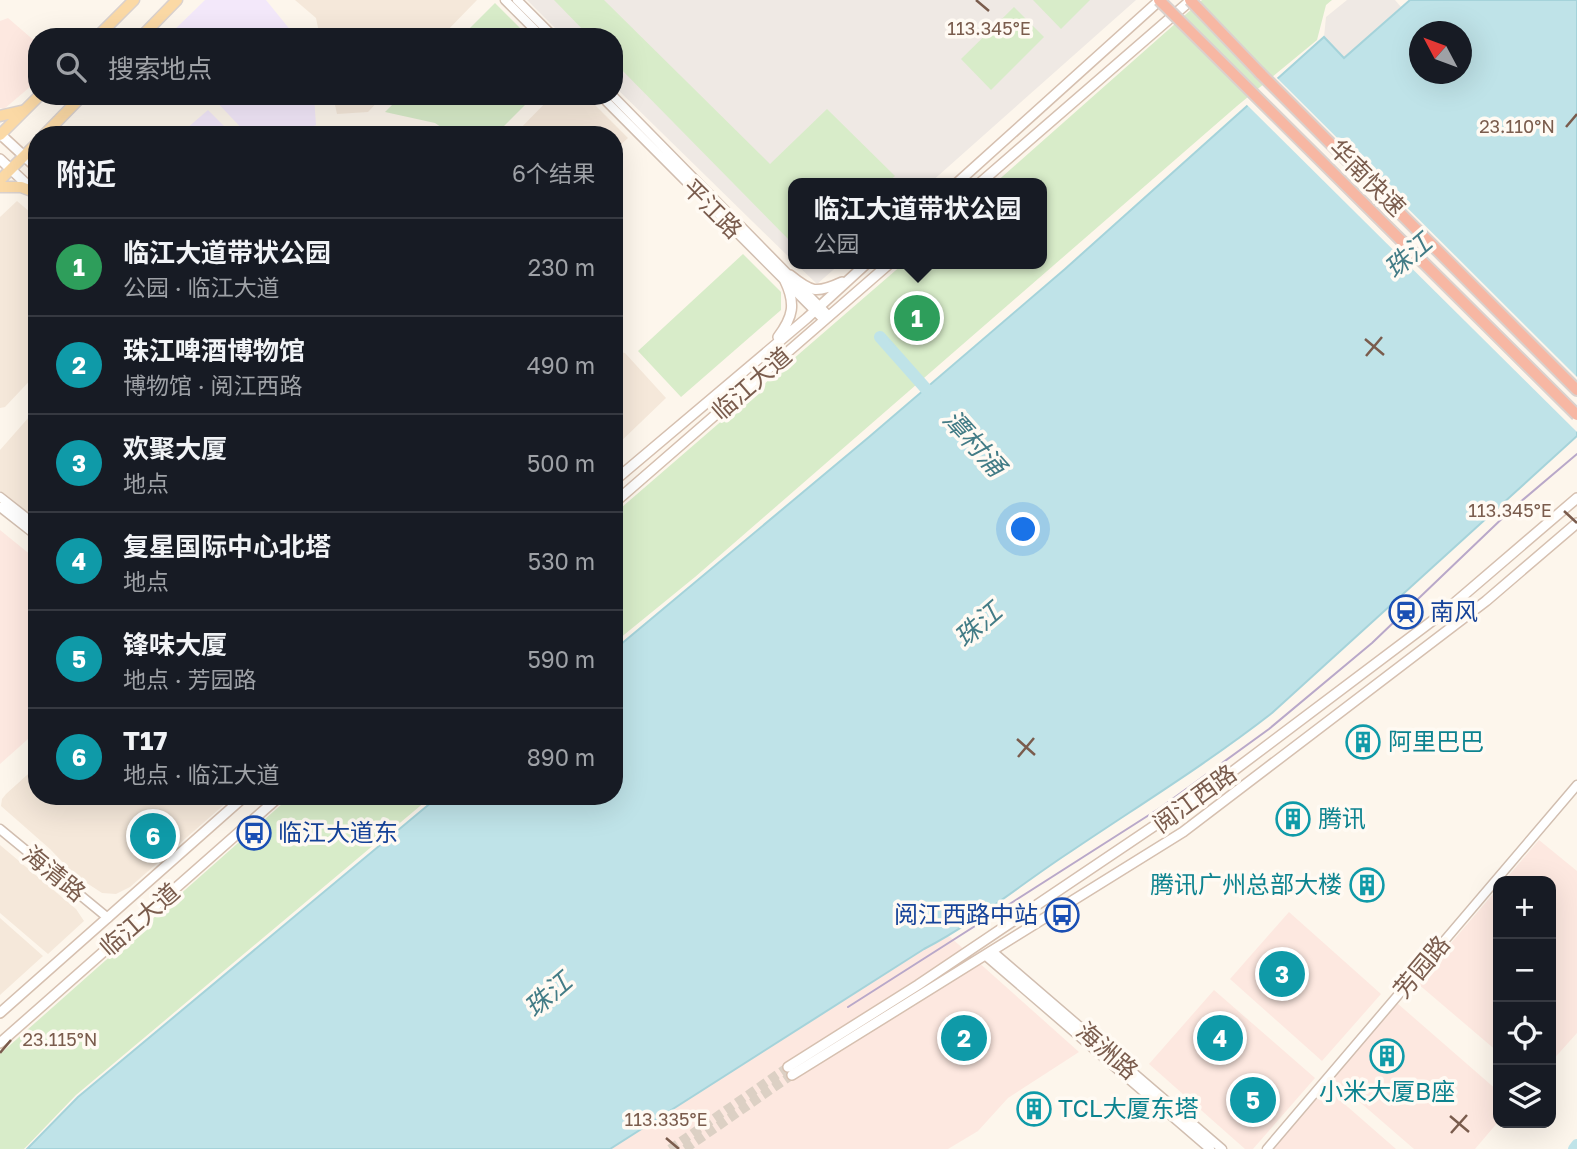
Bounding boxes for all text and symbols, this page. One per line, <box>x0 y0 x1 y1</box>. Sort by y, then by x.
text: 113.345°E <box>947 17 1031 39</box>
north arrow <box>1409 21 1472 84</box>
search box <box>28 28 623 105</box>
icon: search <box>52 48 90 86</box>
text: 搜索地点 <box>108 53 212 84</box>
text: 23.110°N <box>1479 115 1555 137</box>
street label: 华南快速 <box>1324 133 1412 221</box>
text: 附近 <box>56 156 116 192</box>
text: 6个结果 <box>512 159 595 187</box>
street label: 平江路 <box>677 172 749 244</box>
popup <box>788 178 1047 269</box>
text: 临江大道带状公园 <box>813 193 1022 224</box>
water label: 珠江 <box>1378 225 1440 284</box>
text: 公园 <box>813 229 859 257</box>
text: 临江大道带状公园 <box>123 237 331 268</box>
text: 1 <box>73 253 85 281</box>
text: 230 m <box>528 253 595 281</box>
text: 公园 · 临江大道 <box>123 273 279 301</box>
pin: 1 <box>894 292 940 344</box>
text: 珠江啤酒博物馆 <box>123 335 305 366</box>
street label: 临江大道 <box>705 340 797 425</box>
text: 2 <box>72 351 86 379</box>
text: 490 m <box>527 351 595 379</box>
text: 博物馆 · 阅江西路 <box>123 371 302 399</box>
water label: 潭村涌 <box>937 403 1014 484</box>
text: 欢聚大厦 <box>123 433 227 464</box>
text: 3 <box>72 449 86 477</box>
text: 500 m <box>527 449 595 477</box>
text: 地点 <box>123 469 169 497</box>
text: 113.345°E <box>1468 499 1552 521</box>
your location <box>1006 512 1040 546</box>
text: 复星国际中心北塔 <box>123 531 331 562</box>
text: 4 <box>72 547 86 575</box>
text: 530 m <box>528 547 595 575</box>
text: 地点 <box>123 567 169 595</box>
station icon: 南风 <box>1387 593 1425 631</box>
water label: 珠江 <box>948 594 1010 653</box>
place label: 南风 <box>1430 596 1478 625</box>
text: 锋味大厦 <box>123 629 227 660</box>
text: 5 <box>72 645 86 673</box>
text: 590 m <box>527 645 595 673</box>
text: 地点 · 芳园路 <box>123 665 256 693</box>
building icon: 阿里巴巴 <box>1344 723 1382 761</box>
text: T17 <box>123 725 167 756</box>
place label: 阿里巴巴 <box>1388 726 1484 755</box>
text: 6 <box>72 743 86 771</box>
text: 890 m <box>527 743 595 771</box>
street label: 阅江西路 <box>1147 758 1241 838</box>
text: 地点 · 临江大道 <box>123 760 279 788</box>
building icon: 腾讯 <box>1274 800 1312 838</box>
place label: 腾讯 <box>1318 803 1366 832</box>
pin: 6 <box>130 810 176 862</box>
bus stop icon: 临江大道东 <box>235 814 273 852</box>
place label: 临江大道东 <box>278 817 398 846</box>
street label: 海清路 <box>18 839 92 907</box>
building icon: 腾讯广州总部大楼 <box>1348 866 1386 904</box>
place label: 腾讯广州总部大楼 <box>1150 869 1342 898</box>
street label: 临江大道 <box>93 876 185 961</box>
map controls <box>1493 876 1556 1128</box>
button: + <box>1493 876 1556 939</box>
bus stop icon: 阅江西路中站 <box>1043 896 1081 934</box>
place label: 阅江西路中站 <box>894 899 1038 928</box>
street label: 芳园路 <box>1387 929 1455 1003</box>
button: − <box>1493 939 1556 1002</box>
pin: 3 <box>1259 948 1305 1000</box>
water label: 珠江 <box>518 964 580 1023</box>
button: locate <box>1493 1002 1556 1065</box>
pin: 2 <box>941 1012 987 1064</box>
pin: 4 <box>1197 1012 1243 1064</box>
street label: 海洲路 <box>1071 1015 1145 1084</box>
text: 23.115°N <box>23 1028 97 1050</box>
building icon: 小米大厦B座 <box>1368 1037 1406 1075</box>
button: layers <box>1493 1065 1556 1128</box>
pin: 5 <box>1230 1074 1276 1126</box>
place label: 小米大厦B座 <box>1319 1076 1455 1105</box>
building icon: TCL大厦东塔 <box>1015 1090 1053 1128</box>
place label: TCL大厦东塔 <box>1058 1093 1198 1122</box>
text: 113.335°E <box>625 1108 707 1130</box>

